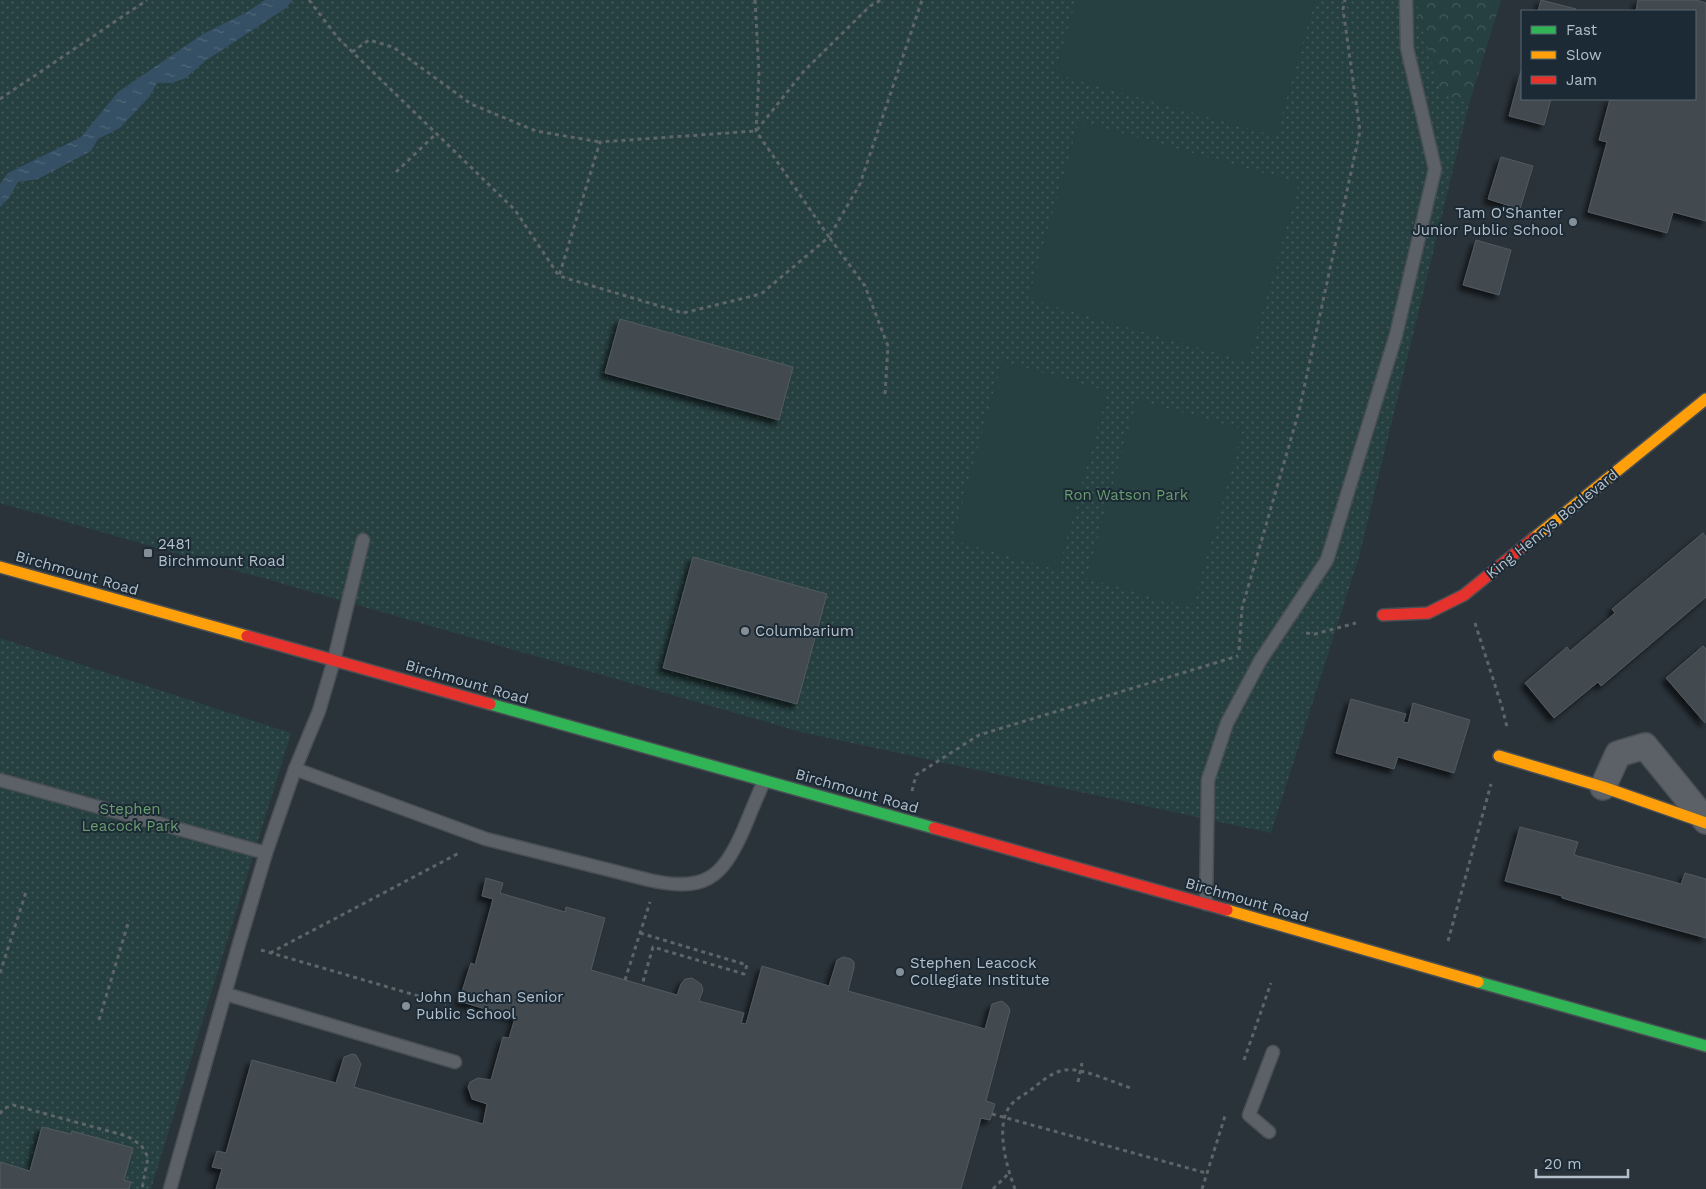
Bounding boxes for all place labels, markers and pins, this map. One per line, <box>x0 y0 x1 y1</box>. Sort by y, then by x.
place label: Tam O'Shanter Junior Public School <box>1412 204 1563 239</box>
marker: Tam O'Shanter Junior Public School <box>1567 216 1579 228</box>
place label: 2481 Birchmount Road <box>158 535 285 570</box>
marker: 2481 Birchmount Road <box>142 547 154 559</box>
place label: Columbarium <box>755 622 854 640</box>
marker: Columbarium <box>739 625 751 637</box>
place label: Stephen Leacock Collegiate Institute <box>910 954 1050 989</box>
marker: Stephen Leacock Collegiate Institute <box>894 966 906 978</box>
place label: John Buchan Senior Public School <box>416 988 563 1023</box>
marker: John Buchan Senior Public School <box>400 1000 412 1012</box>

